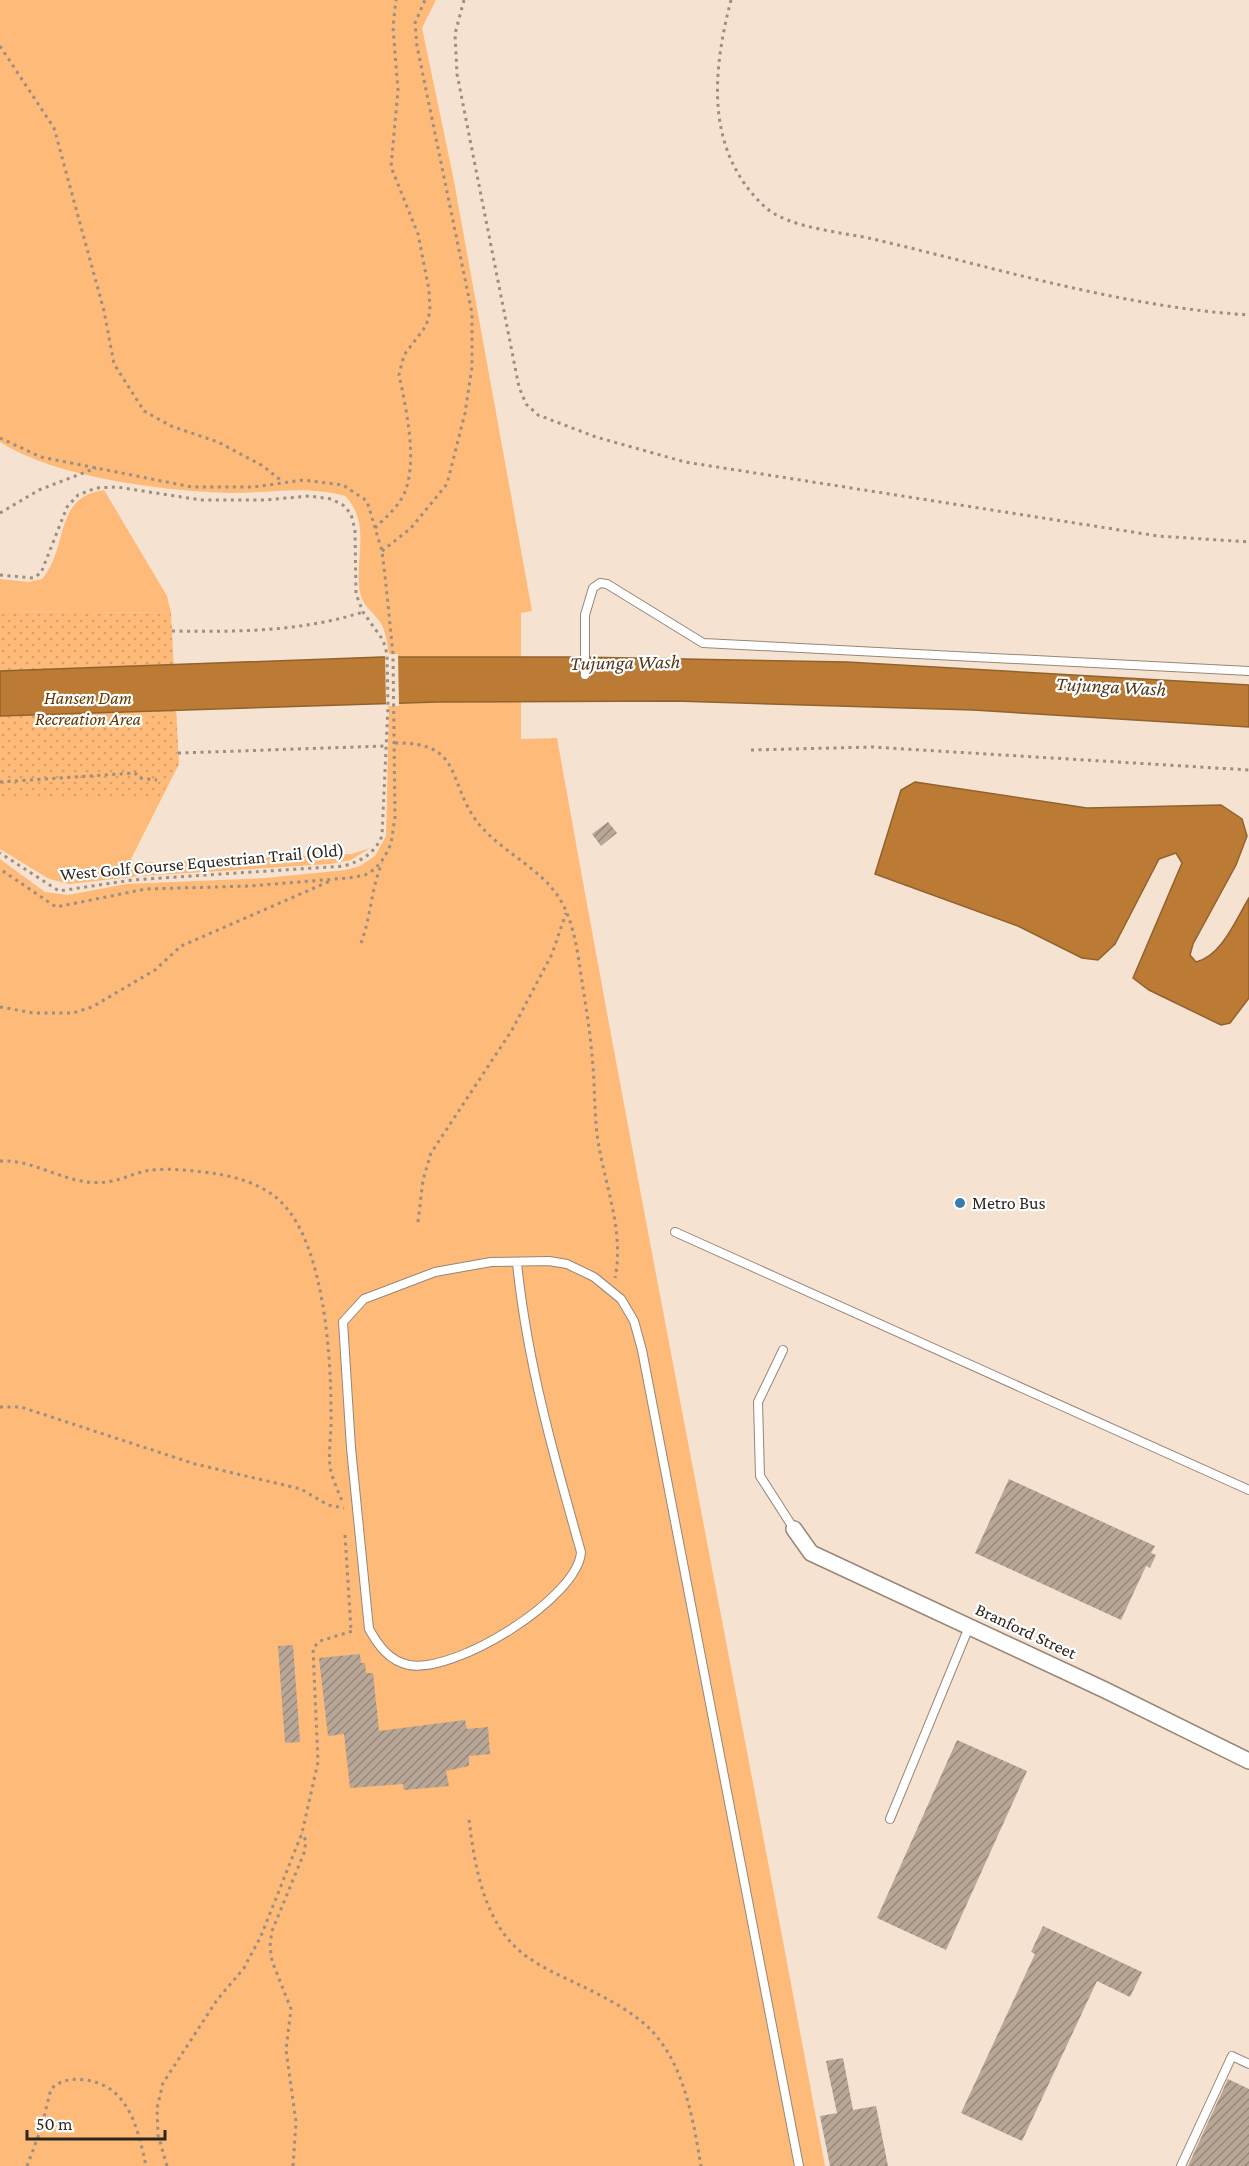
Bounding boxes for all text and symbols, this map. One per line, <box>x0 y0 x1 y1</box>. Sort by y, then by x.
water label: Tujunga Wash <box>570 650 680 675</box>
water label: Tujunga Wash <box>1055 672 1167 701</box>
park label: Hansen Dam Recreation Area <box>35 688 141 729</box>
street label: West Golf Course Equestrian Trail (Old) <box>59 840 345 885</box>
place label: Metro Bus <box>972 1193 1046 1213</box>
marker: Metro Bus <box>953 1196 967 1210</box>
street label: Branford Street <box>972 1599 1081 1664</box>
scale bar <box>27 2103 165 2141</box>
text: 50 m <box>36 2114 73 2134</box>

